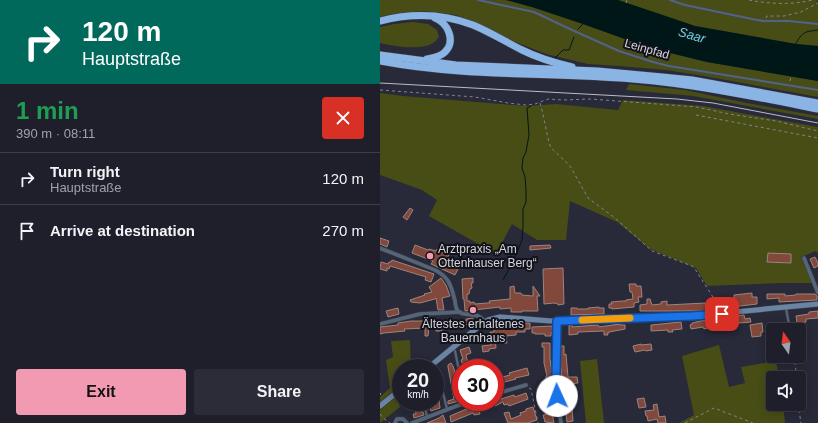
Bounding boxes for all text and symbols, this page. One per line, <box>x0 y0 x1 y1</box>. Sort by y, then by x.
icon: right <box>16 16 68 68</box>
text: 120 m <box>82 16 161 47</box>
water label: Saar <box>677 24 708 46</box>
street label: Leinpfad <box>623 36 671 62</box>
text: Hauptstraße <box>82 49 181 69</box>
text: 1 min <box>16 97 79 124</box>
button: close <box>322 97 364 139</box>
text: 390 m · 08:11 <box>16 126 95 141</box>
text: Turn right <box>50 163 120 180</box>
icon: right <box>16 168 38 190</box>
text: 120 m <box>322 170 364 187</box>
text: Hauptstraße <box>50 180 122 195</box>
icon: arrive <box>16 220 38 242</box>
text: Arrive at destination <box>50 222 195 239</box>
text: 270 m <box>322 222 364 239</box>
place label: Arztpraxis „Am Ottenhauser Berg“ <box>438 242 537 270</box>
marker: Arztpraxis „Am Ottenhauser Berg“ <box>425 251 435 261</box>
pin <box>705 297 739 331</box>
icon: arrive <box>711 303 733 325</box>
marker: Ältestes erhaltenes Bauernhaus <box>468 305 478 315</box>
place label: Ältestes erhaltenes Bauernhaus <box>422 317 524 345</box>
north arrow <box>766 323 806 363</box>
map controls <box>766 323 806 411</box>
speed limit sign: 30 <box>452 359 504 411</box>
button: Exit <box>16 369 186 415</box>
button: Share <box>194 369 364 415</box>
text: 20 <box>407 369 429 391</box>
button: sound <box>766 371 806 411</box>
position arrow <box>536 375 578 417</box>
text: km/h <box>407 389 429 400</box>

